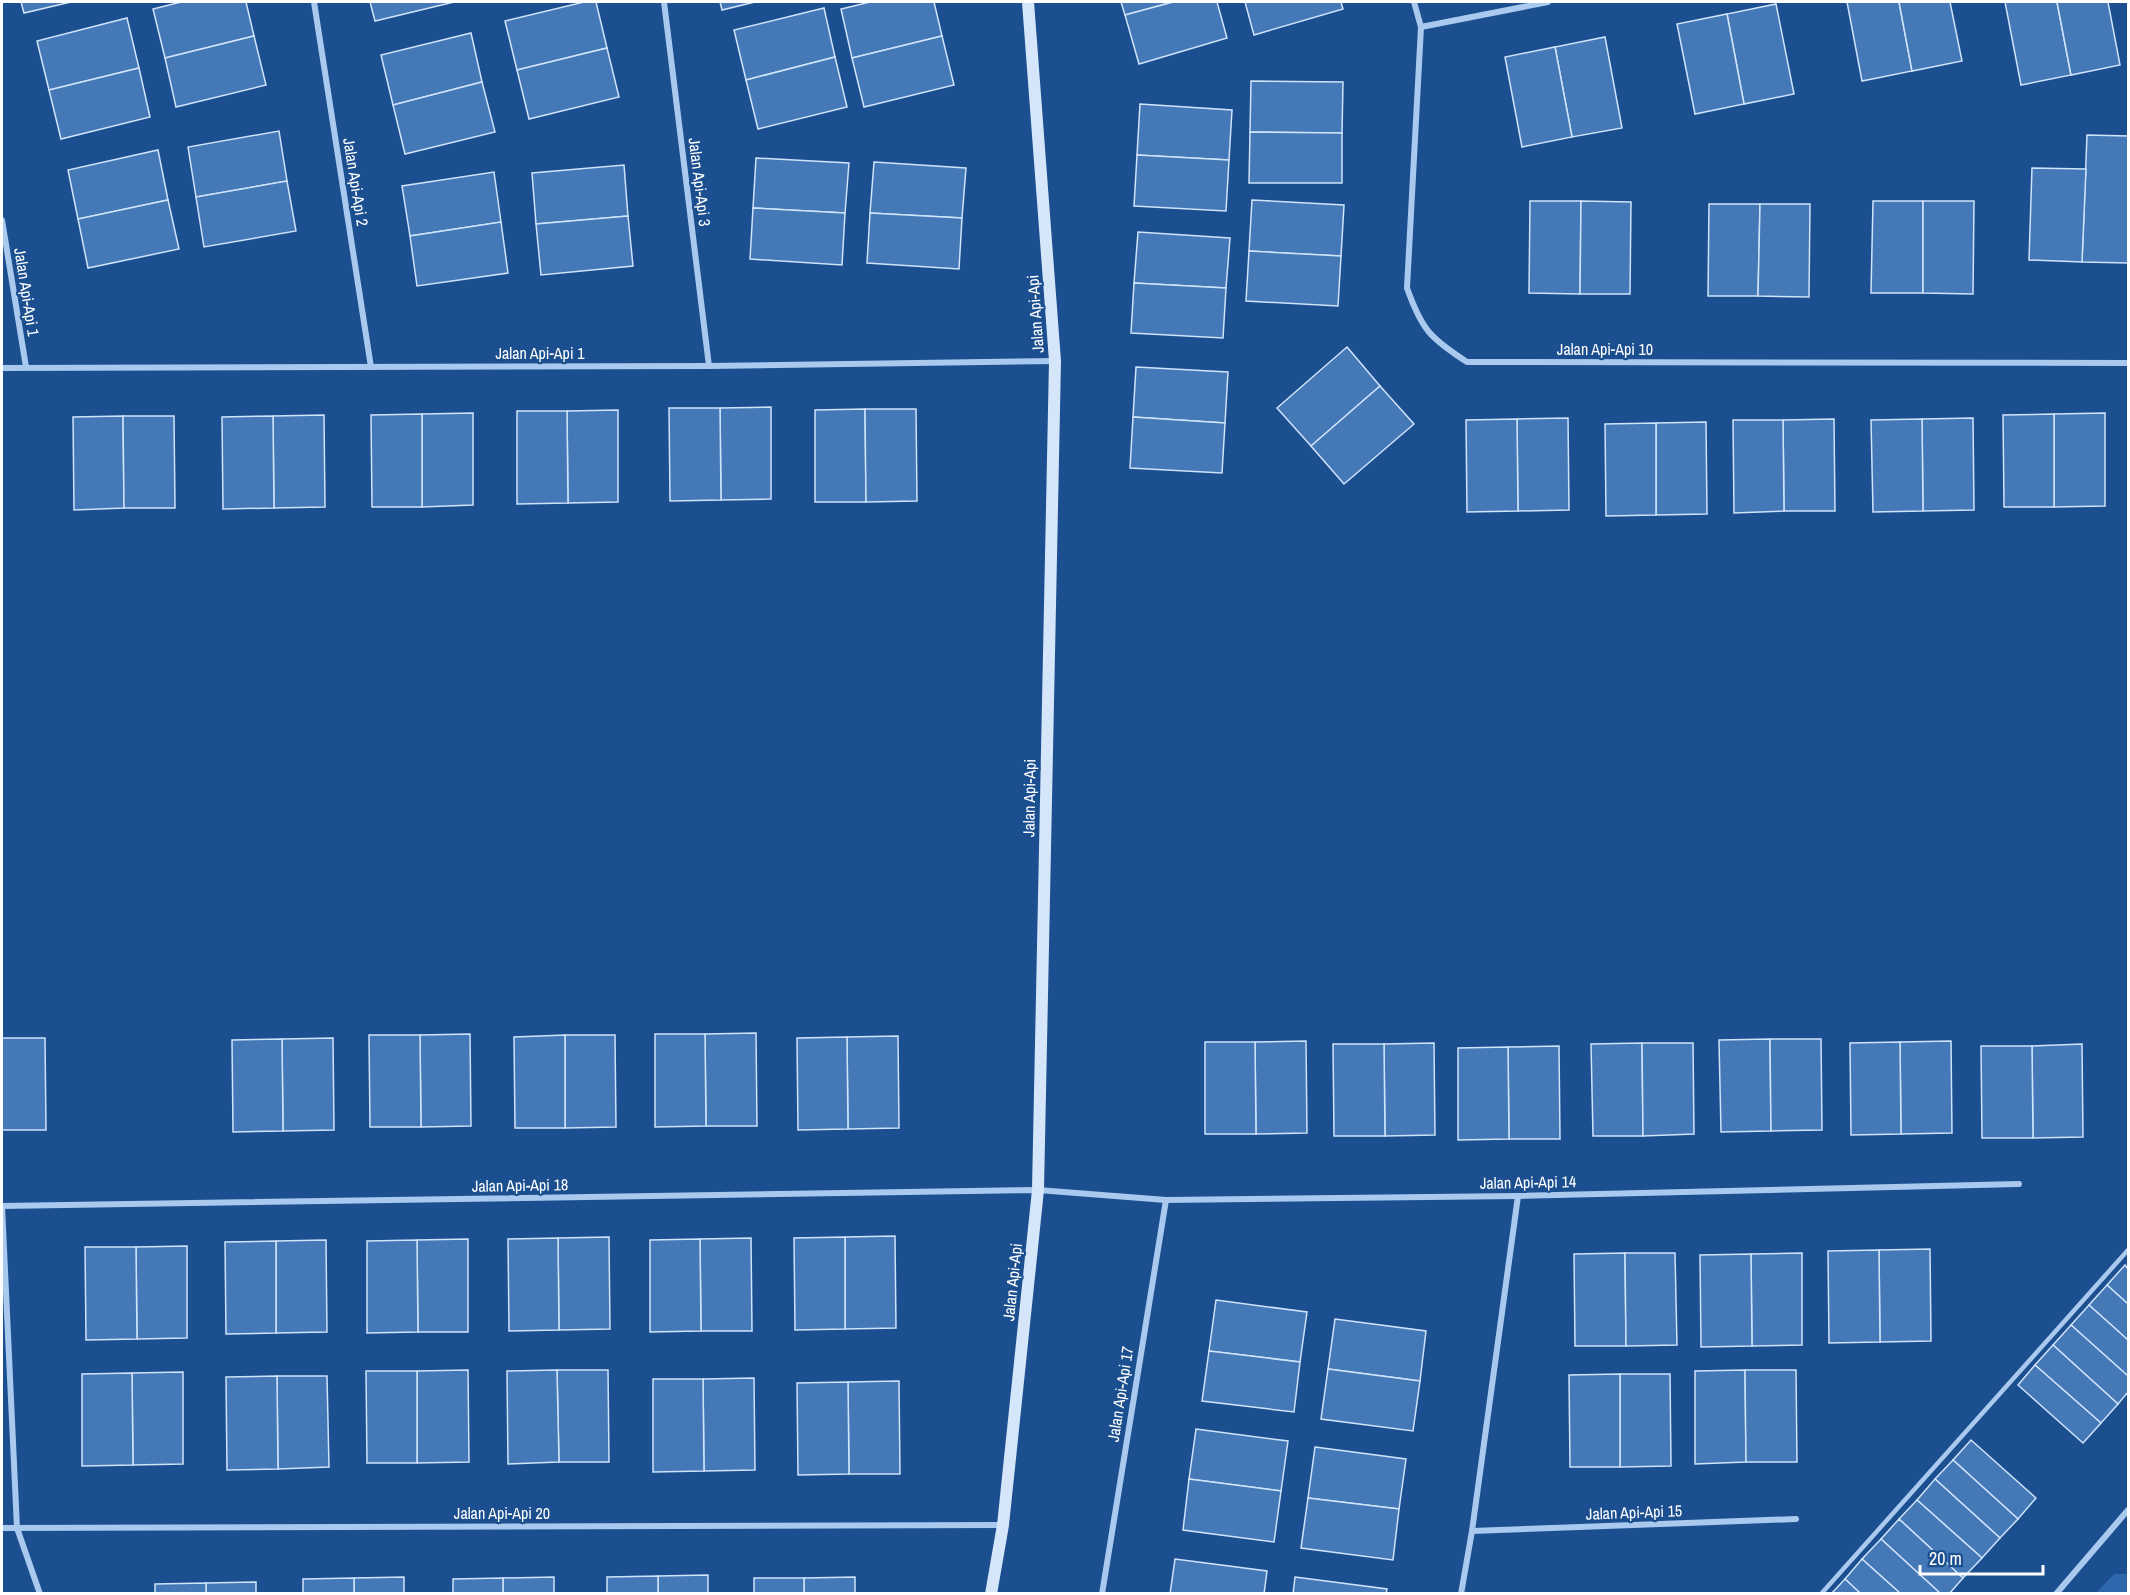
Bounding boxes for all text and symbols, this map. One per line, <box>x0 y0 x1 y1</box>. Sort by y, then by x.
street label: Jalan Api-Api 2 <box>338 136 374 228</box>
street label: Jalan Api-Api 3 <box>684 136 716 228</box>
street label: Jalan Api-Api 1 <box>9 246 45 338</box>
street label: Jalan Api-Api <box>1021 274 1049 354</box>
street label: Jalan Api-Api 10 <box>1557 338 1653 360</box>
street label: Jalan Api-Api 1 <box>496 342 585 364</box>
street label: Jalan Api-Api <box>1017 759 1041 837</box>
street label: Jalan Api-Api 14 <box>1480 1170 1576 1194</box>
street label: Jalan Api-Api 18 <box>472 1173 568 1197</box>
street label: Jalan Api-Api <box>997 1242 1027 1322</box>
street label: Jalan Api-Api 17 <box>1102 1345 1138 1443</box>
street label: Jalan Api-Api 15 <box>1585 1499 1683 1525</box>
street label: Jalan Api-Api 20 <box>454 1502 550 1524</box>
scale bar <box>1920 1538 2043 1576</box>
text: 20 m <box>1929 1546 1962 1571</box>

